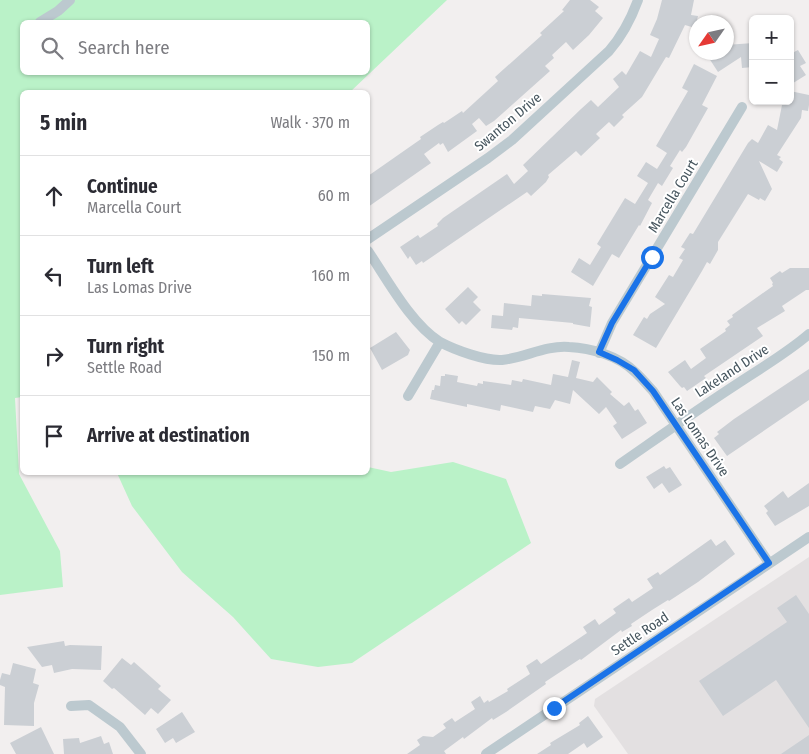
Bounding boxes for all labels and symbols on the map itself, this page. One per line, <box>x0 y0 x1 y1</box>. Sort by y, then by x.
north arrow <box>689 15 734 60</box>
street label: Swanton Drive <box>471 89 545 155</box>
street label: Marcella Court <box>644 156 702 236</box>
route start <box>641 246 664 269</box>
street label: Lakeland Drive <box>692 341 772 401</box>
street label: Las Lomas Drive <box>667 394 733 480</box>
street label: Settle Road <box>608 609 672 659</box>
route end <box>543 697 566 720</box>

